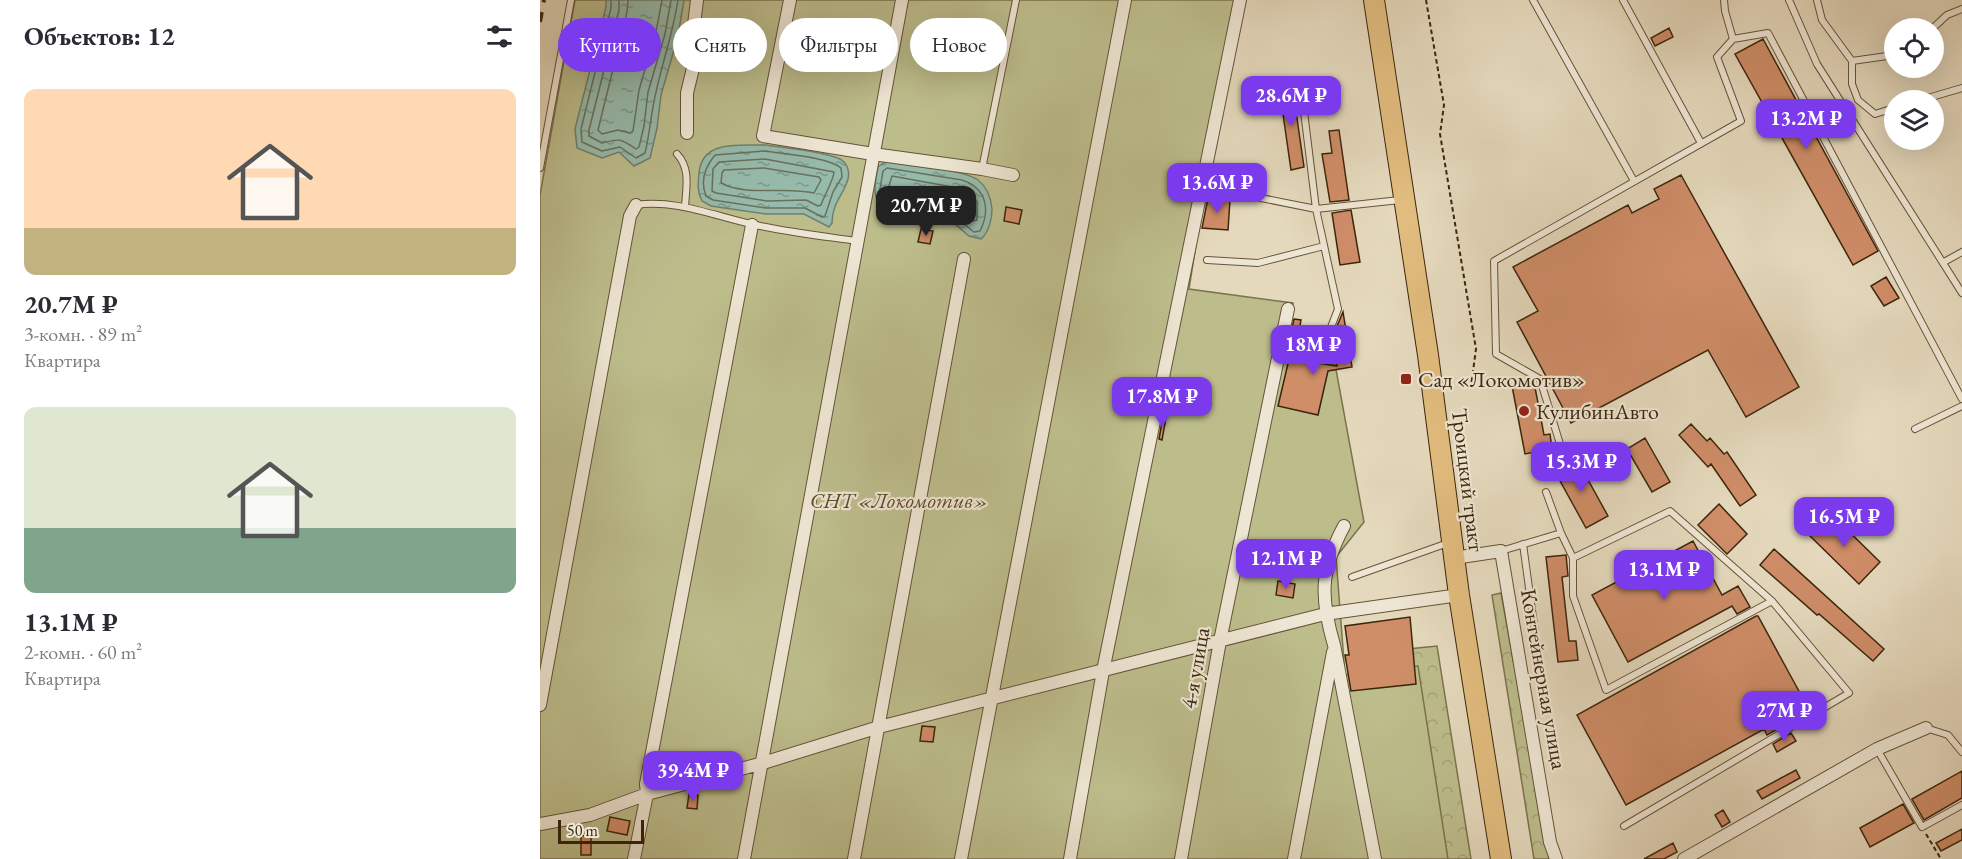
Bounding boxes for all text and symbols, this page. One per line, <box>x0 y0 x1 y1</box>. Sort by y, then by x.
chip: Купить <box>558 18 661 72</box>
chip: Снять <box>673 18 767 72</box>
chip: Фильтры <box>779 18 898 72</box>
chip: Новое <box>910 18 1007 72</box>
map controls <box>1884 18 1944 150</box>
button: locate <box>1884 18 1944 78</box>
text: Объектов: 12 <box>24 19 175 53</box>
icon: filters <box>483 20 516 53</box>
pin: 28.6M ₽ <box>1236 76 1346 127</box>
text: 28.6M ₽ <box>1255 82 1327 108</box>
button: layers <box>1884 90 1944 150</box>
pin: 13.2M ₽ <box>1751 99 1861 150</box>
text: 13.2M ₽ <box>1770 105 1842 131</box>
icon: home <box>216 128 324 236</box>
pin: 13.6M ₽ <box>1162 163 1272 214</box>
text: 13.6M ₽ <box>1181 169 1253 195</box>
pin: 20.7M ₽ <box>871 186 981 237</box>
text: 20.7M ₽ <box>890 192 962 218</box>
text: 20.7M ₽ <box>24 287 118 321</box>
text: 3-комн. · 89 m² <box>24 321 142 347</box>
pin: 18M ₽ <box>1271 325 1355 376</box>
text: 18M ₽ <box>1285 331 1341 357</box>
text: Квартира <box>24 347 101 373</box>
place label: Сад «Локомотив» <box>1418 365 1585 394</box>
marker: Сад «Локомотив» <box>1399 372 1413 386</box>
pin: 17.8M ₽ <box>1107 377 1217 428</box>
text: 17.8M ₽ <box>1126 383 1198 409</box>
place label: КулибинАвто <box>1536 397 1659 426</box>
marker: КулибинАвто <box>1517 404 1531 418</box>
street label: Троицкий тракт <box>1445 407 1491 553</box>
pin: 15.3M ₽ <box>1526 442 1636 493</box>
icon: home <box>216 446 324 554</box>
text: 15.3M ₽ <box>1545 448 1617 474</box>
park label: СНТ «Локомотив» <box>810 486 988 515</box>
pin: 16.5M ₽ <box>1789 497 1899 548</box>
text: 16.5M ₽ <box>1808 503 1880 529</box>
pin: 12.1M ₽ <box>1231 539 1341 590</box>
text: 12.1M ₽ <box>1250 545 1322 571</box>
pin: 13.1M ₽ <box>1609 550 1719 601</box>
text: 13.1M ₽ <box>1628 556 1700 582</box>
street label: Контейнерная улица <box>1514 586 1574 772</box>
text: 13.1M ₽ <box>24 605 118 639</box>
street label: 4-я улица <box>1174 625 1216 711</box>
text: 2-комн. · 60 m² <box>24 639 142 665</box>
text: Квартира <box>24 665 101 691</box>
pin: 27M ₽ <box>1742 691 1826 742</box>
text: 27M ₽ <box>1756 697 1812 723</box>
pin: 39.4M ₽ <box>638 751 748 802</box>
text: 39.4M ₽ <box>657 757 729 783</box>
scale bar <box>558 817 644 844</box>
text: 50 m <box>567 820 598 841</box>

